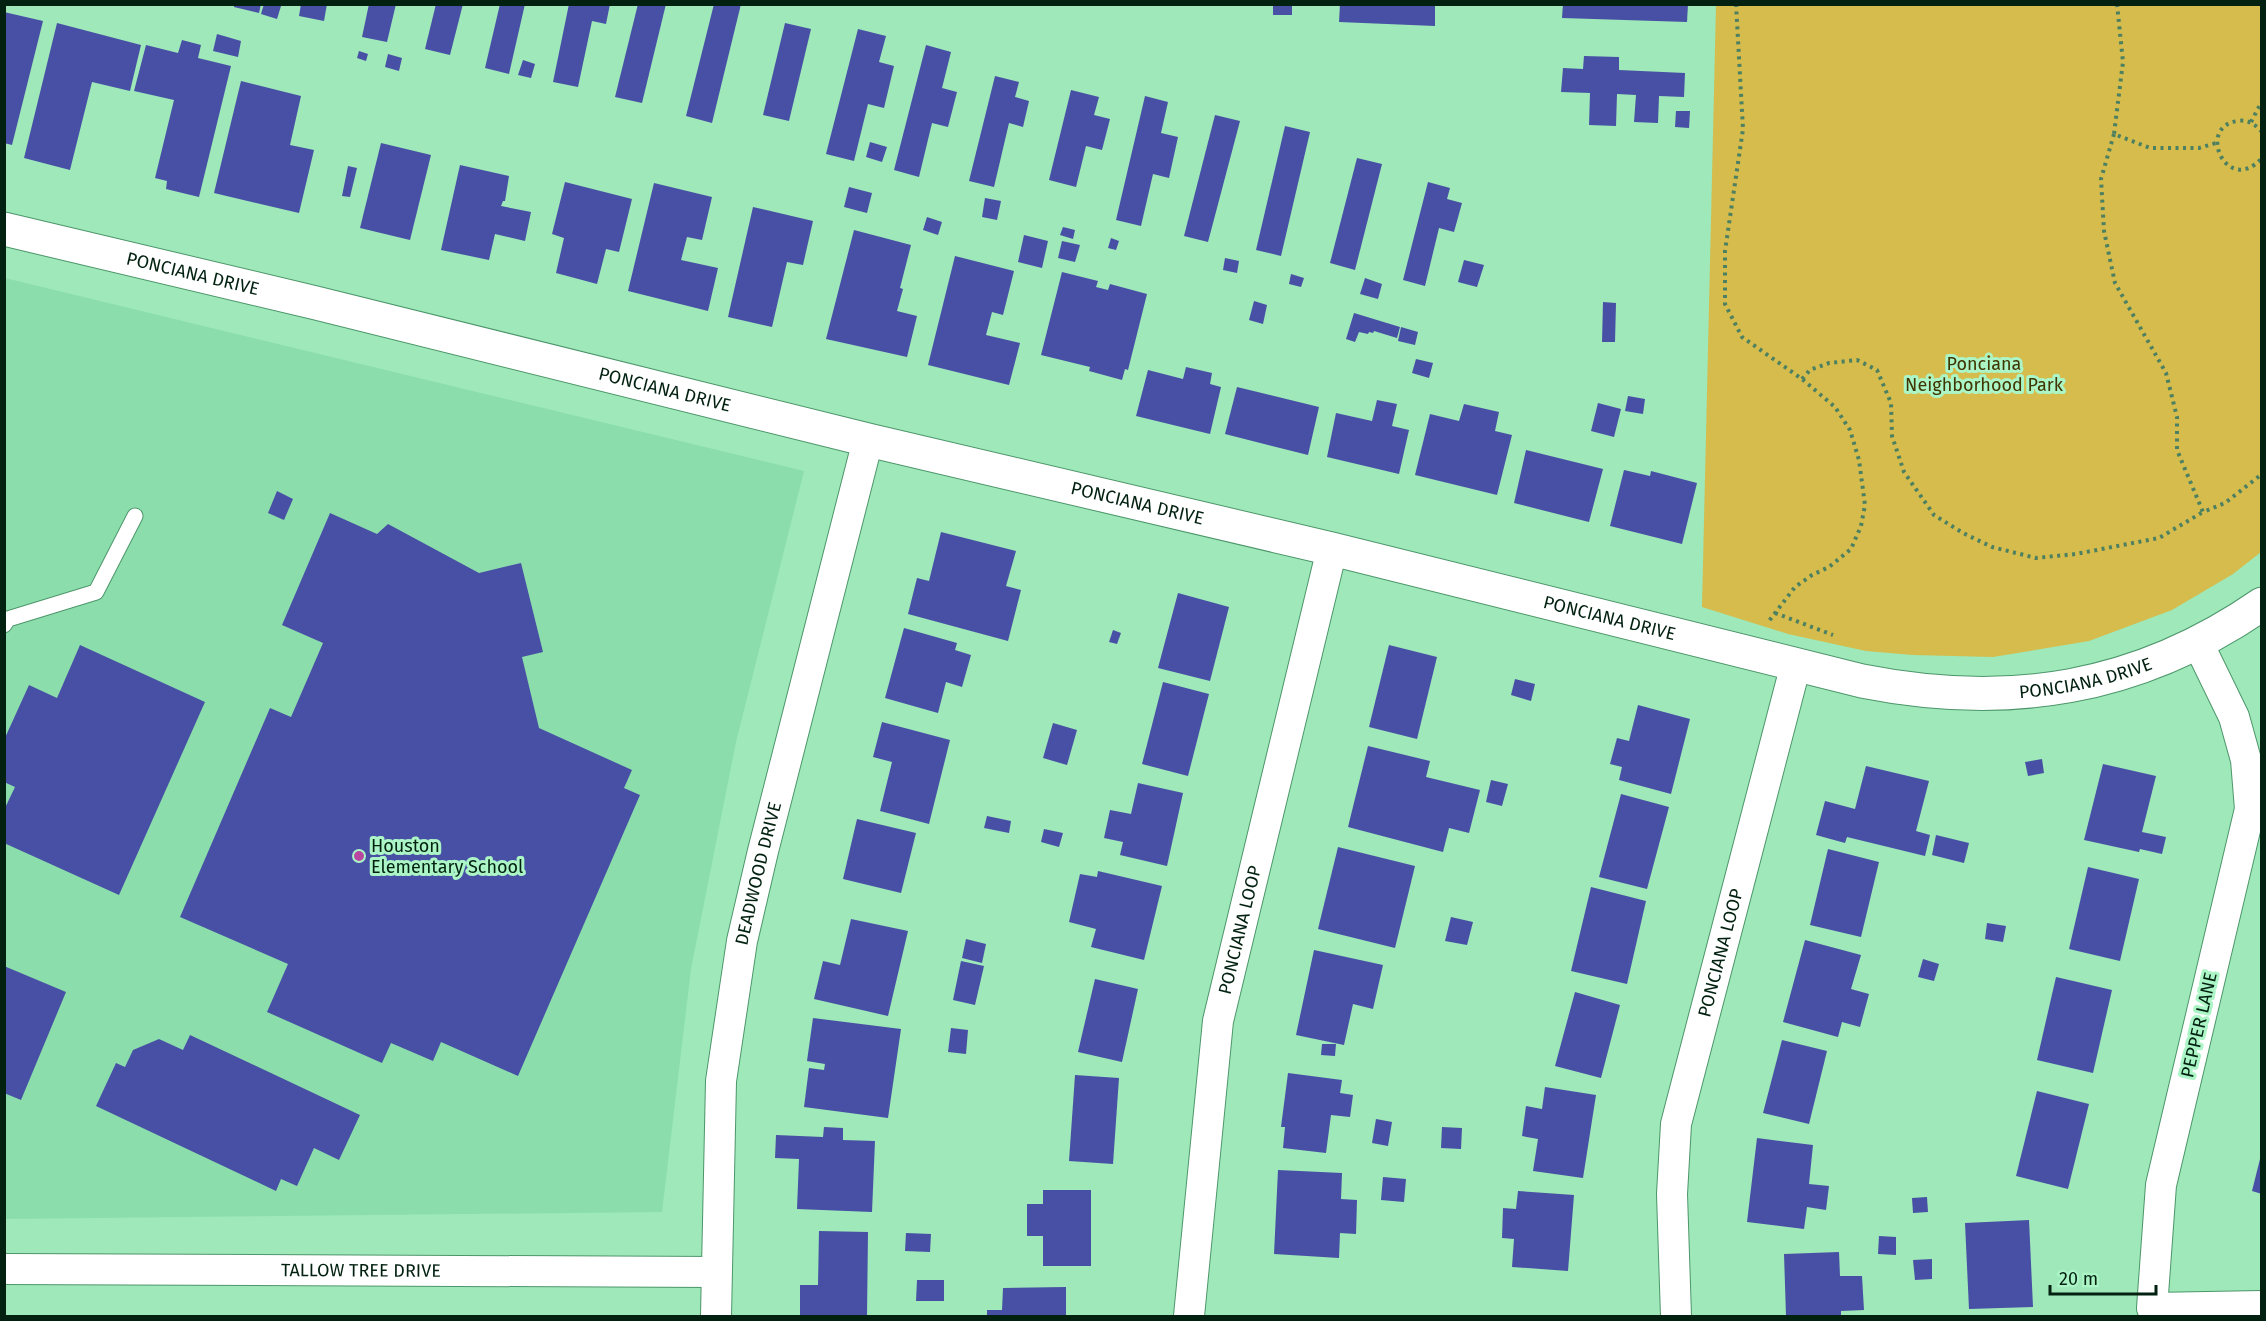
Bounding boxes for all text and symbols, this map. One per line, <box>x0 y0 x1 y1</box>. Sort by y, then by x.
street label: PONCIANA DRIVE <box>124 247 261 300</box>
park label: Ponciana Neighborhood Park <box>1905 353 2064 396</box>
street label: PONCIANA DRIVE <box>596 363 733 417</box>
street label: PONCIANA DRIVE <box>1069 477 1206 529</box>
street label: PONCIANA DRIVE <box>1541 591 1678 645</box>
street label: PONCIANA DRIVE <box>2018 653 2155 703</box>
street label: DEADWOOD DRIVE <box>730 799 786 947</box>
place label: Houston Elementary School <box>371 835 523 878</box>
marker: Houston Elementary School <box>352 849 366 863</box>
street label: PONCIANA LOOP <box>1214 863 1266 997</box>
street label: PONCIANA LOOP <box>1693 886 1748 1020</box>
street label: PEPPER LANE <box>2176 970 2222 1080</box>
scale bar <box>2050 1258 2156 1296</box>
street label: TALLOW TREE DRIVE <box>281 1259 441 1282</box>
text: 20 m <box>2059 1268 2098 1290</box>

